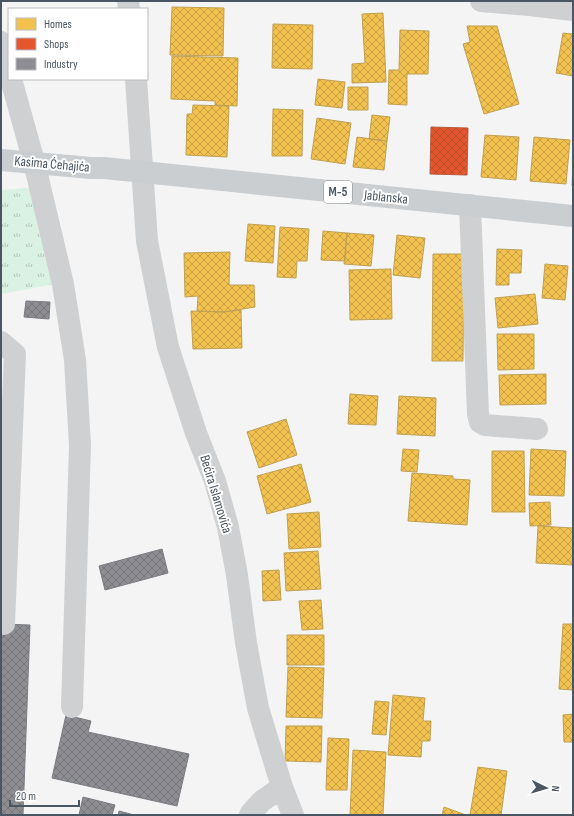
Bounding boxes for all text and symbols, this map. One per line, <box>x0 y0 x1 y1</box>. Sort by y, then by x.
legend <box>8 8 148 80</box>
text: Homes <box>44 17 72 32</box>
text: Shops <box>44 37 69 52</box>
text: Industry <box>44 57 78 72</box>
street label: Kasima Ćehajića <box>14 152 90 176</box>
road number: M-5 <box>324 181 352 203</box>
street label: Jablanska <box>362 186 409 208</box>
street label: Bećira Islamovića <box>196 453 236 535</box>
north arrow <box>526 768 566 808</box>
scale bar <box>10 782 79 808</box>
text: N <box>549 785 562 792</box>
text: 20 m <box>16 789 36 804</box>

